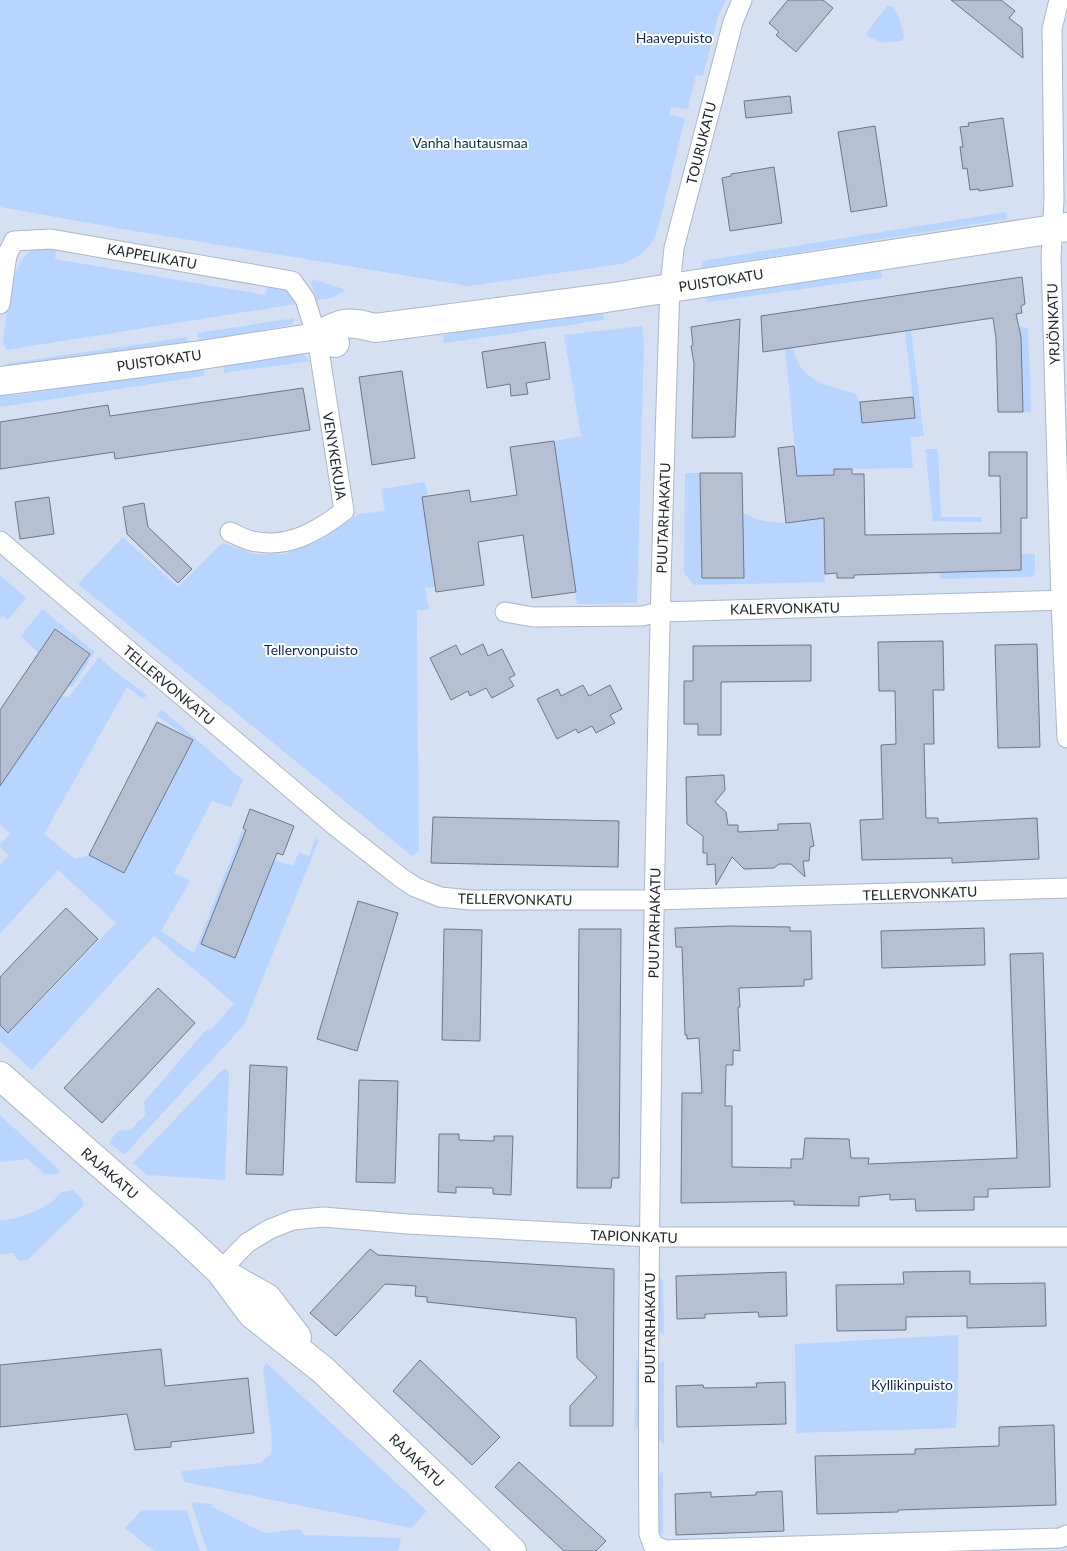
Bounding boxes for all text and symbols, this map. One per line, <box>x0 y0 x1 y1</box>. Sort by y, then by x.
park label: Haavepuisto <box>636 29 712 46</box>
street label: TOURUKATU <box>683 100 719 186</box>
park label: Vanha hautausmaa <box>412 134 528 151</box>
street label: KAPPELIKATU <box>106 240 198 272</box>
street label: PUISTOKATU <box>677 265 765 295</box>
street label: YRJÖNKATU <box>1043 283 1063 365</box>
street label: PUISTOKATU <box>115 346 203 374</box>
street label: VENYKEKUJA <box>320 411 350 502</box>
street label: PUUTARHAKATU <box>653 462 673 574</box>
street label: KALERVONKATU <box>730 599 840 617</box>
park label: Tellervonpuisto <box>264 641 358 658</box>
street label: TELLERVONKATU <box>120 642 218 728</box>
street label: PUUTARHAKATU <box>645 867 663 979</box>
street label: TELLERVONKATU <box>862 883 978 903</box>
street label: TELLERVONKATU <box>457 889 573 909</box>
street label: RAJAKATU <box>78 1144 142 1202</box>
street label: TAPIONKATU <box>590 1226 678 1246</box>
street label: PUUTARHAKATU <box>641 1272 658 1384</box>
park label: Kyllikinpuisto <box>871 1376 953 1393</box>
street label: RAJAKATU <box>386 1430 448 1490</box>

